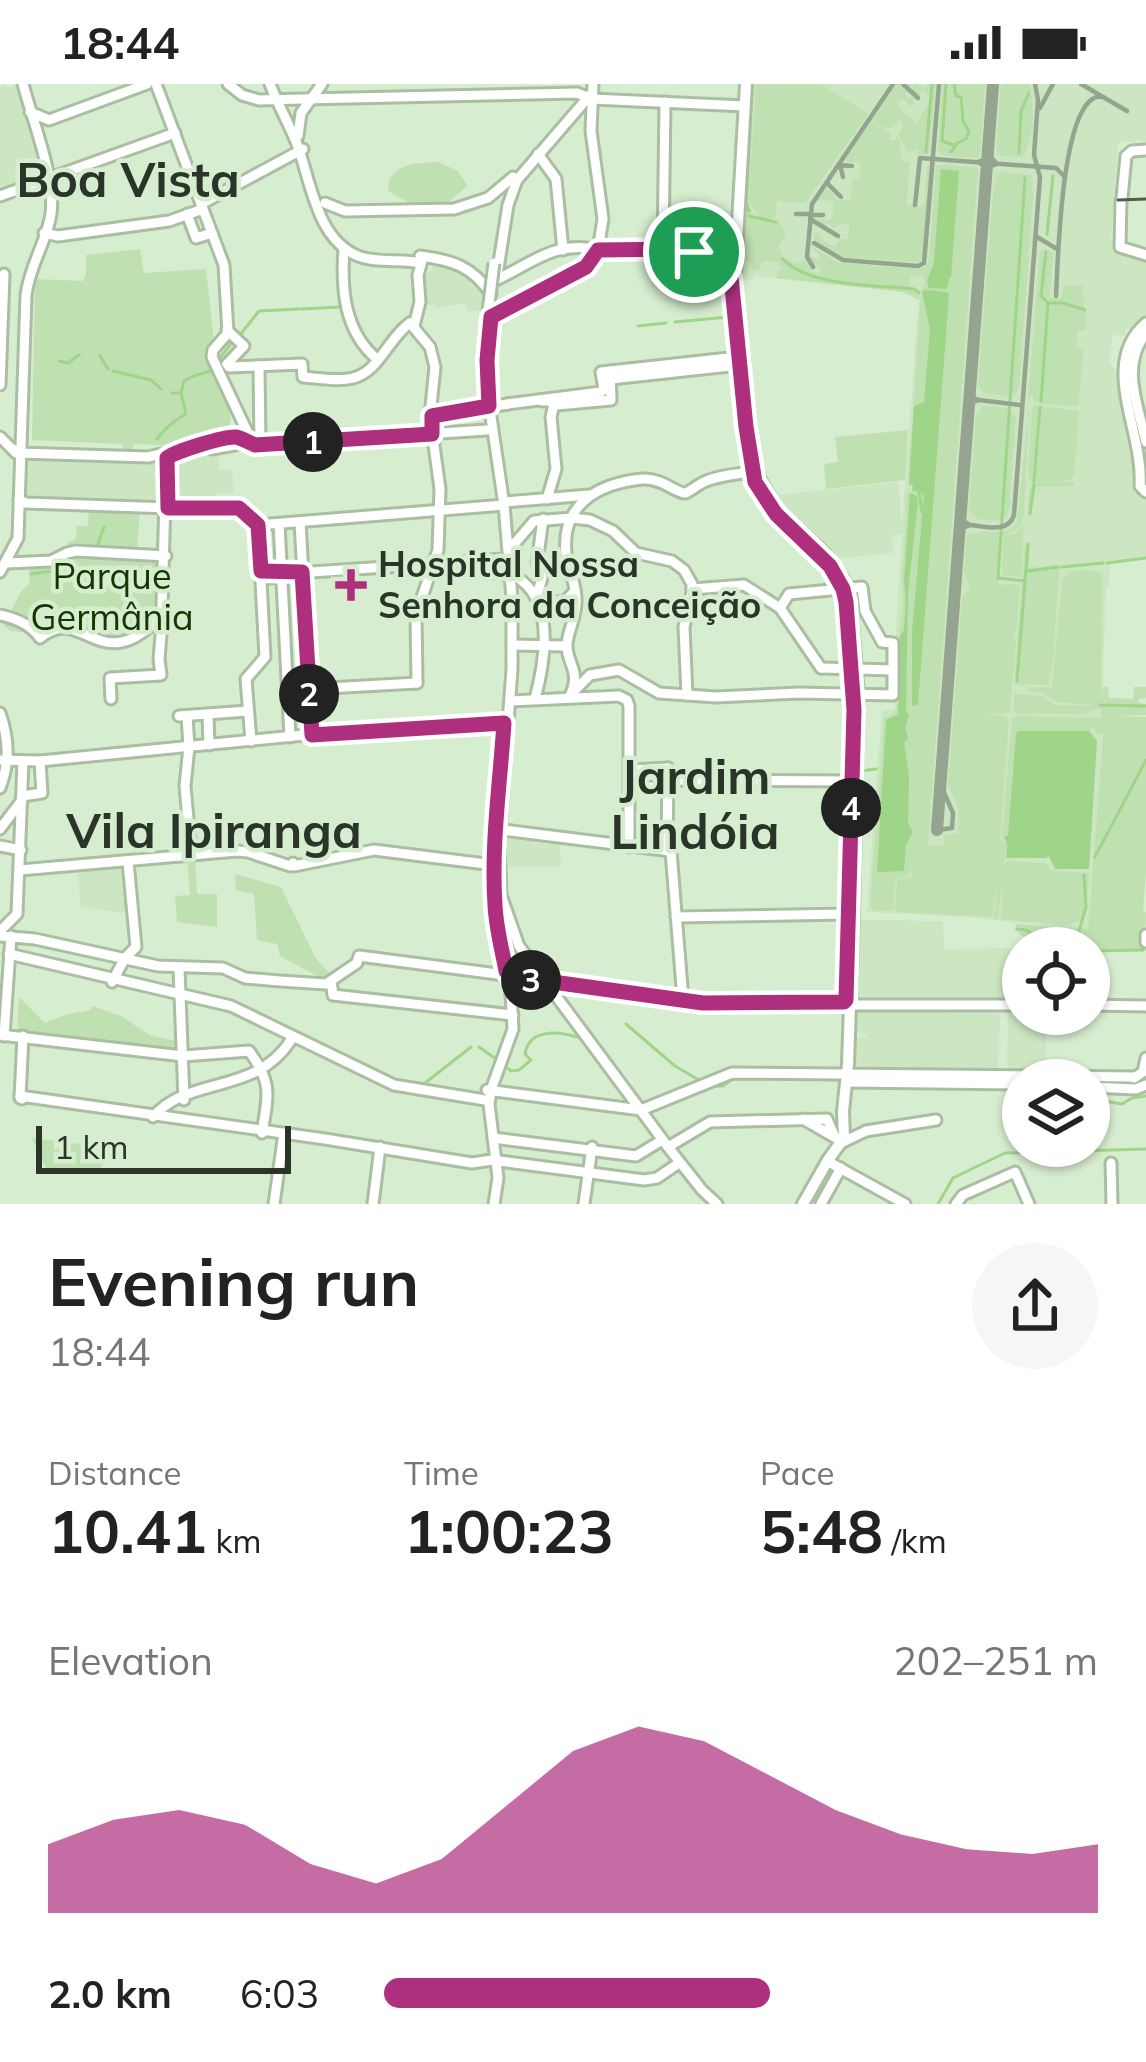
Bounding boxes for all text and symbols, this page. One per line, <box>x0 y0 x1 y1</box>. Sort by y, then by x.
text: 18:44 <box>60 14 179 70</box>
district label: Boa Vista <box>16 149 240 209</box>
pin <box>643 201 745 303</box>
icon: arrive <box>661 219 727 285</box>
pin: 1 <box>283 412 343 472</box>
text: 1 <box>303 421 323 462</box>
place label: Hospital Nossa Senhora da Conceição <box>378 541 761 627</box>
park label: Parque Germânia <box>30 553 194 639</box>
marker: Hospital Nossa Senhora da Conceição <box>335 569 367 601</box>
pin: 2 <box>279 664 339 724</box>
text: 2 <box>299 673 319 714</box>
district label: Jardim Lindóia <box>611 746 779 861</box>
pin: 4 <box>821 778 881 838</box>
text: 4 <box>841 787 861 828</box>
district label: Vila Ipiranga <box>65 800 362 860</box>
map controls <box>1002 927 1110 1167</box>
button: locate <box>1002 927 1110 1035</box>
pin: 3 <box>501 950 561 1010</box>
text: 3 <box>521 959 541 1000</box>
button: layers <box>1002 1059 1110 1167</box>
scale bar <box>36 1120 291 1173</box>
text: 1 km <box>54 1126 128 1167</box>
text: Evening run <box>48 1240 419 1323</box>
button: share <box>972 1243 1098 1369</box>
text: 18:44 <box>48 1327 151 1376</box>
text: Distance <box>48 1452 181 1493</box>
text: Time <box>404 1452 479 1493</box>
text: Pace <box>760 1452 834 1493</box>
text: 10.41 <box>48 1493 207 1568</box>
text: 1:00:23 <box>404 1493 614 1568</box>
text: 5:48 <box>760 1493 883 1568</box>
text: km <box>207 1520 261 1561</box>
text: /km <box>883 1520 947 1561</box>
text: Elevation <box>48 1636 213 1685</box>
text: 202–251 m <box>893 1636 1098 1685</box>
text: 2.0 km <box>48 1969 172 2018</box>
text: 6:03 <box>240 1969 319 2018</box>

